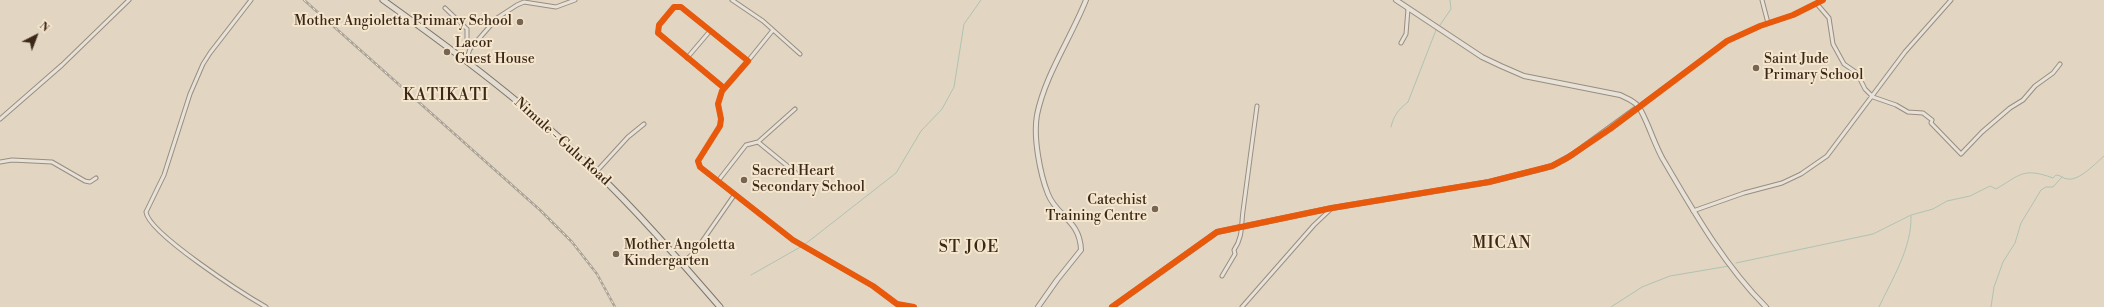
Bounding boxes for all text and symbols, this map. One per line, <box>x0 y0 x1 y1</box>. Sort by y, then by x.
place label: Mother Angioletta Primary School <box>294 14 512 30</box>
north arrow <box>16 16 56 56</box>
marker: Mother Angioletta Primary School <box>515 17 525 27</box>
text: N <box>36 19 52 35</box>
place label: Lacor Guest House <box>455 36 535 68</box>
marker: Lacor Guest House <box>442 47 452 57</box>
place label: Saint Jude Primary School <box>1764 52 1863 84</box>
marker: Saint Jude Primary School <box>1751 63 1761 73</box>
district label: KATIKATI <box>403 86 489 106</box>
street label: Nimule - Gulu Road <box>510 94 614 190</box>
place label: Sacred Heart Secondary School <box>752 164 865 196</box>
marker: Sacred Heart Secondary School <box>739 175 749 185</box>
place label: Catechist Training Centre <box>1046 193 1147 226</box>
marker: Catechist Training Centre <box>1150 204 1160 214</box>
district label: MICAN <box>1472 234 1532 254</box>
place label: Mother Angoletta Kindergarten <box>624 238 735 270</box>
district label: ST JOE <box>939 238 999 258</box>
marker: Mother Angoletta Kindergarten <box>611 249 621 259</box>

